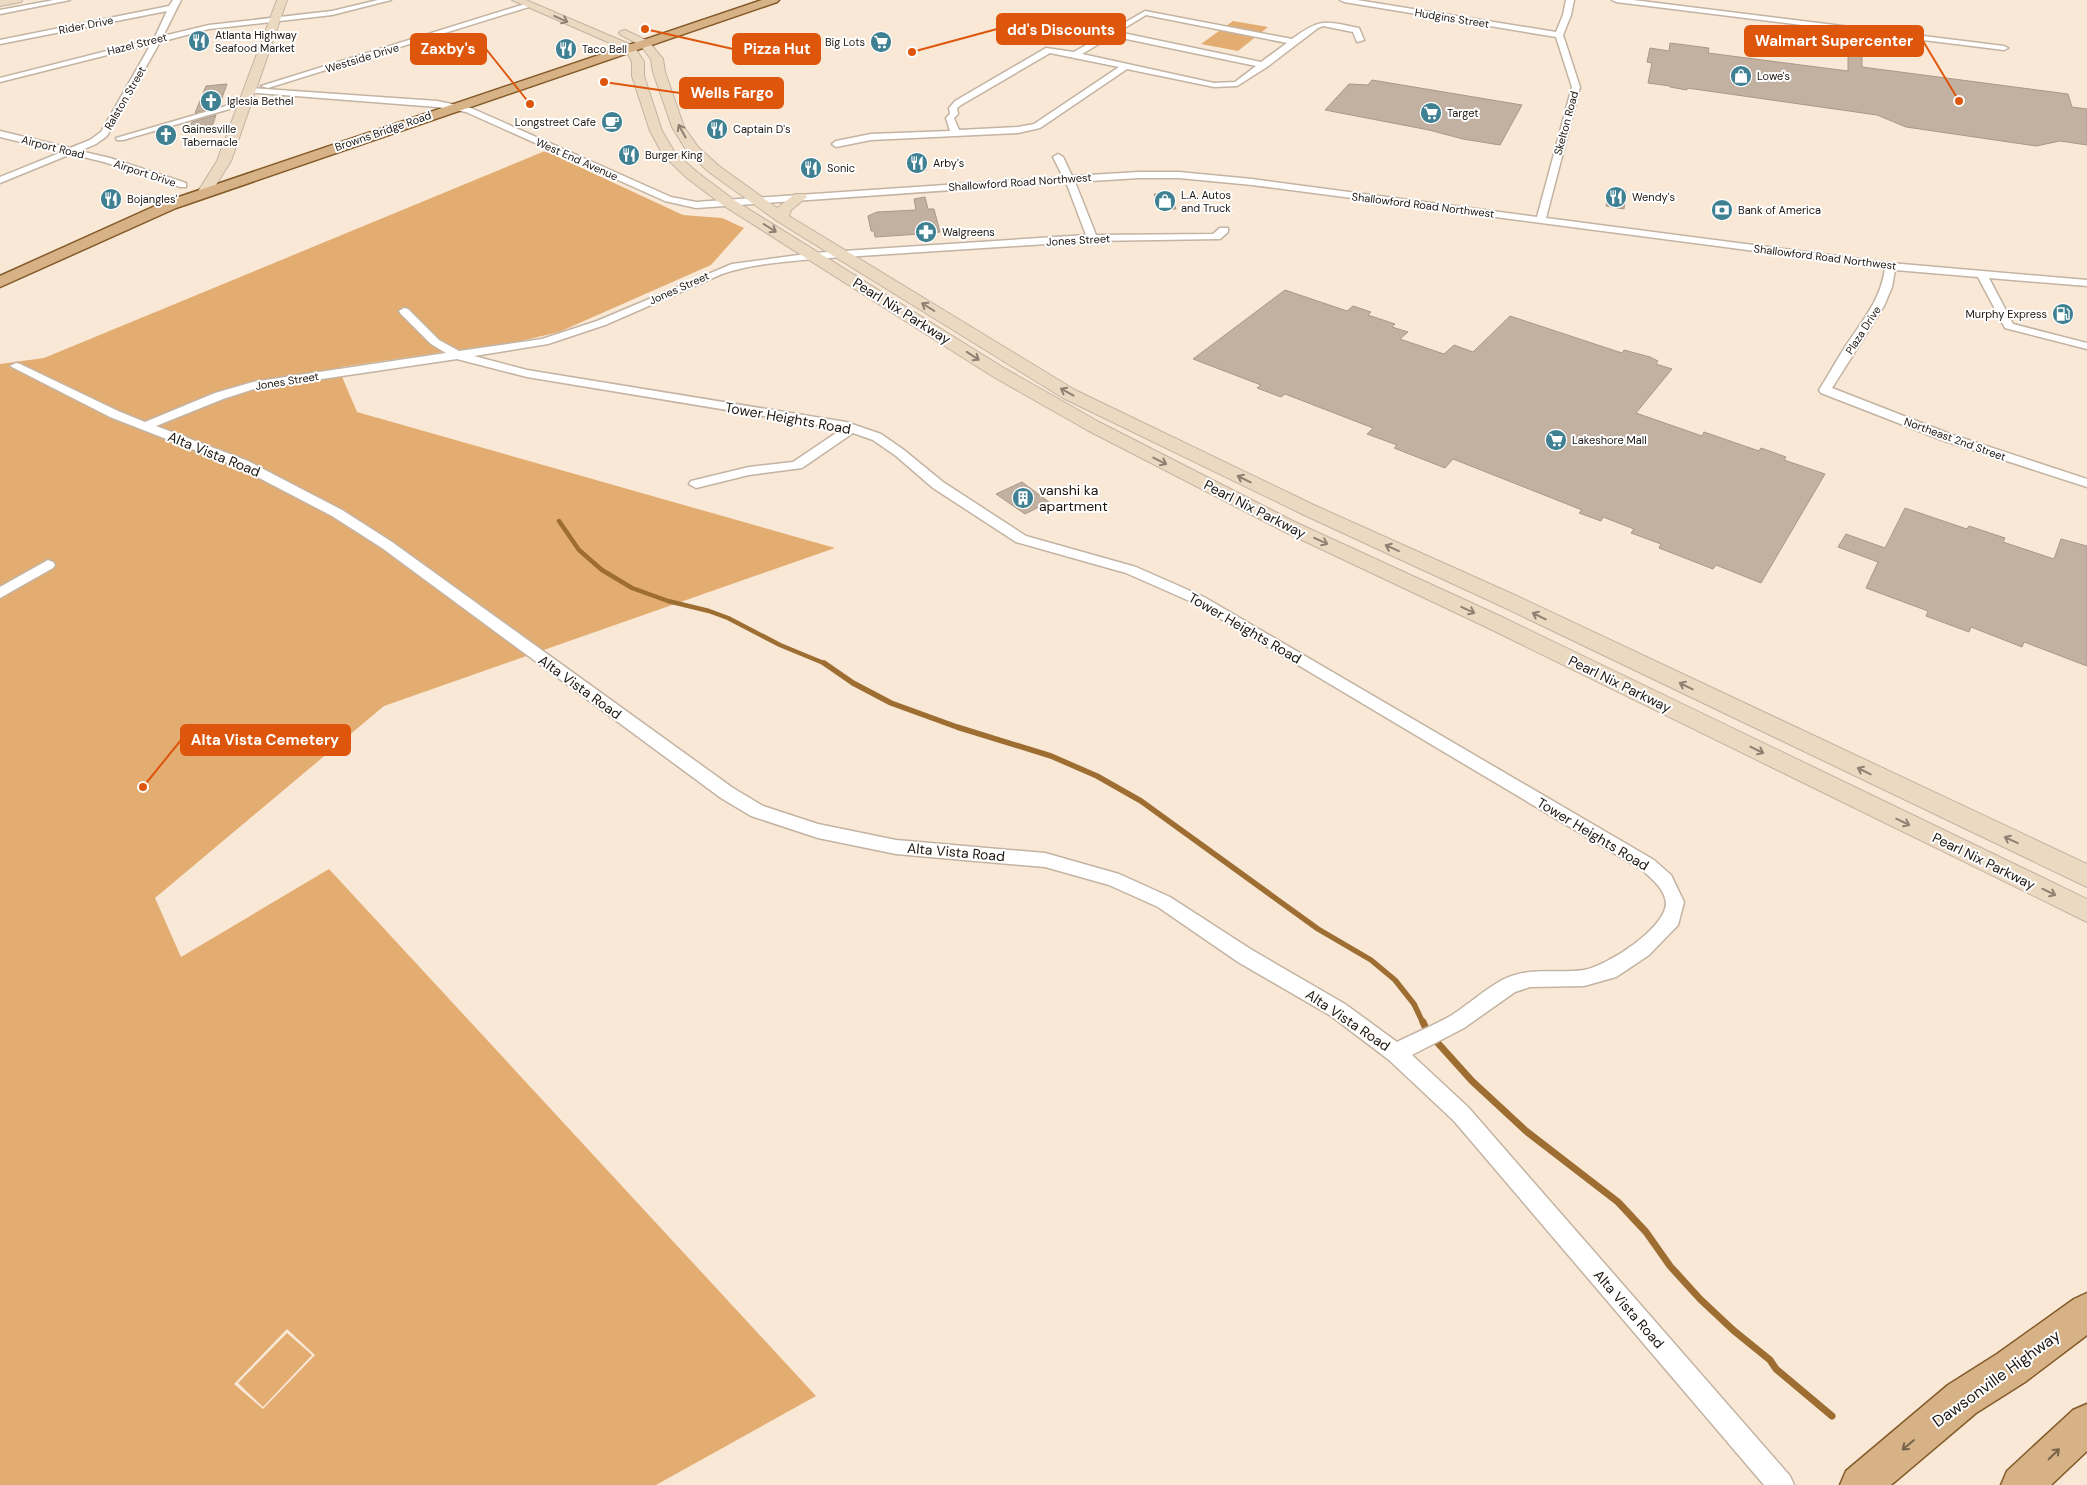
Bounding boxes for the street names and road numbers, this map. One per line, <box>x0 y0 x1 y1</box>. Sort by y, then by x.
street label: Hudgins Street <box>1414 5 1490 31</box>
street label: Rider Drive <box>57 13 115 37</box>
street label: Hazel Street <box>106 30 168 58</box>
street label: Westside Drive <box>324 40 400 76</box>
street label: Ralston Street <box>101 64 149 132</box>
street label: Skelton Road <box>1551 89 1581 157</box>
street label: Browns Bridge Road <box>333 108 433 154</box>
street label: Airport Road <box>20 132 86 162</box>
street label: West End Avenue <box>534 135 620 183</box>
street label: Airport Drive <box>112 156 178 190</box>
street label: Shallowford Road Northwest <box>948 170 1092 194</box>
street label: Shallowford Road Northwest <box>1351 189 1495 221</box>
street label: Jones Street <box>1046 231 1110 249</box>
street label: Shallowford Road Northwest <box>1753 241 1897 273</box>
street label: Jones Street <box>647 269 711 307</box>
street label: Pearl Nix Parkway <box>850 274 955 348</box>
street label: Plaza Drive <box>1842 303 1884 357</box>
street label: Jones Street <box>254 369 320 393</box>
street label: Tower Heights Road <box>724 398 852 438</box>
street label: Northeast 2nd Street <box>1902 414 2008 464</box>
street label: Alta Vista Road <box>165 427 263 481</box>
street label: Pearl Nix Parkway <box>1201 475 1309 543</box>
street label: Tower Heights Road <box>1185 588 1305 668</box>
street label: Alta Vista Road <box>535 651 625 723</box>
street label: Pearl Nix Parkway <box>1566 651 1675 717</box>
street label: Tower Heights Road <box>1534 793 1652 875</box>
street label: Pearl Nix Parkway <box>1930 828 2039 894</box>
street label: Alta Vista Road <box>906 839 1006 865</box>
street label: Alta Vista Road <box>1302 985 1394 1055</box>
street label: Alta Vista Road <box>1590 1266 1668 1352</box>
street label: Dawsonville Highway <box>1928 1325 2065 1432</box>

